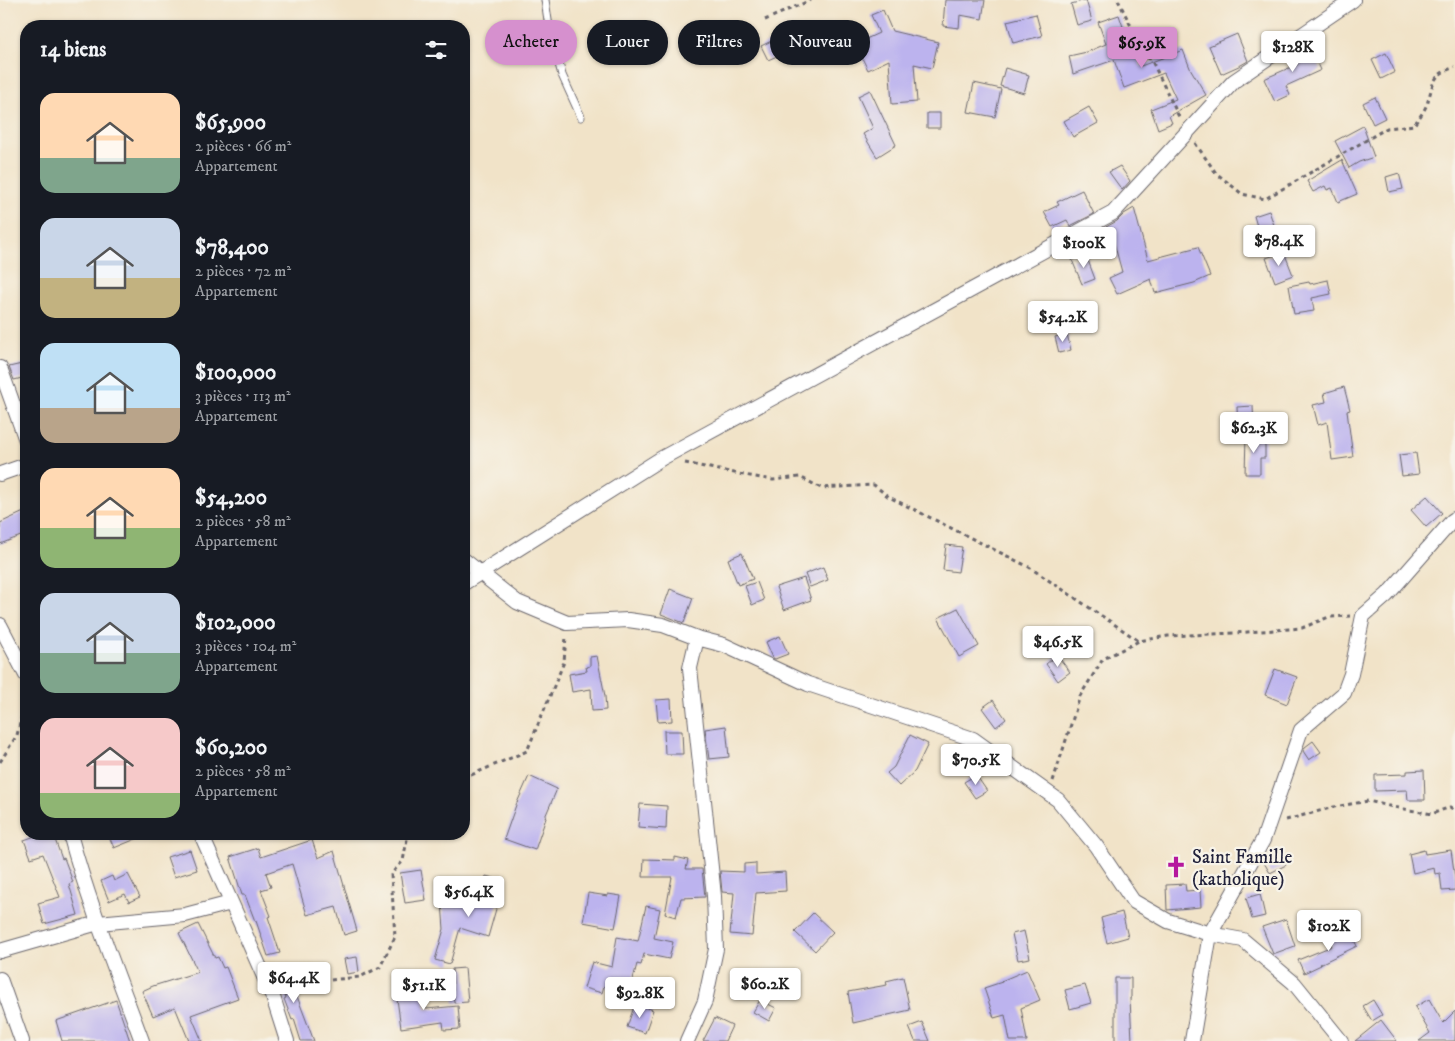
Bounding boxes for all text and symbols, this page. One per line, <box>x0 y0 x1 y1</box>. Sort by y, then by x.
chip: Acheter <box>485 20 577 65</box>
chip: Louer <box>587 20 668 65</box>
chip: Filtres <box>678 20 760 65</box>
chip: Nouveau <box>770 20 870 65</box>
pin: $65.9K <box>1101 27 1183 69</box>
pin: $128K <box>1258 30 1328 73</box>
text: $65.9K <box>1118 33 1166 53</box>
icon: filters <box>422 36 450 64</box>
text: 14 biens <box>40 37 106 63</box>
text: $128K <box>1272 37 1314 57</box>
text: $65,900 <box>195 110 266 136</box>
icon: home <box>80 113 140 173</box>
text: 2 pièces · 66 m² <box>195 136 291 156</box>
text: Appartement <box>195 156 278 176</box>
pin: $78.4K <box>1238 224 1320 267</box>
pin: $100K <box>1049 226 1119 269</box>
text: $78.4K <box>1254 231 1304 251</box>
text: $100K <box>1062 233 1106 253</box>
text: $78,400 <box>195 235 269 261</box>
icon: home <box>80 238 140 298</box>
text: 2 pièces · 72 m² <box>195 261 291 281</box>
text: Appartement <box>195 281 278 301</box>
pin: $54.2K <box>1022 300 1104 343</box>
text: $54.2K <box>1039 307 1087 327</box>
text: $100,000 <box>195 360 276 386</box>
icon: home <box>80 363 140 423</box>
text: 3 pièces · 113 m² <box>195 386 291 406</box>
text: Appartement <box>195 406 278 426</box>
pin: $62.3K <box>1213 412 1295 454</box>
text: $62.3K <box>1231 418 1277 438</box>
text: $54,200 <box>195 485 267 511</box>
icon: home <box>80 488 140 548</box>
text: 2 pièces · 58 m² <box>195 511 291 531</box>
text: Appartement <box>195 531 278 551</box>
text: $102,000 <box>195 610 276 636</box>
icon: home <box>80 613 140 673</box>
pin: $46.5K <box>1017 626 1099 668</box>
text: $46.5K <box>1033 632 1083 652</box>
text: 3 pièces · 104 m² <box>195 636 297 656</box>
text: Appartement <box>195 656 278 676</box>
text: $60,200 <box>195 735 267 761</box>
icon: home <box>80 738 140 798</box>
pin: $70.5K <box>935 744 1017 786</box>
text: $70.5K <box>952 750 1000 770</box>
text: 2 pièces · 58 m² <box>195 761 291 781</box>
text: Appartement <box>195 781 278 801</box>
place label: Saint Famille (katholique) <box>1192 846 1293 892</box>
church icon: Saint Famille (katholique) <box>1163 854 1189 880</box>
pin: $56.4K <box>428 876 510 918</box>
text: $56.4K <box>444 882 494 902</box>
pin: $102K <box>1294 910 1364 952</box>
text: $102K <box>1308 916 1350 936</box>
pin: $64.4K <box>253 962 335 1004</box>
text: $64.4K <box>268 968 320 988</box>
pin: $51.1K <box>383 968 465 1011</box>
pin: $60.2K <box>724 968 806 1010</box>
text: $60.2K <box>741 974 789 994</box>
text: $51.1K <box>402 975 446 995</box>
pin: $92.8K <box>599 976 681 1019</box>
text: $92.8K <box>616 983 664 1003</box>

